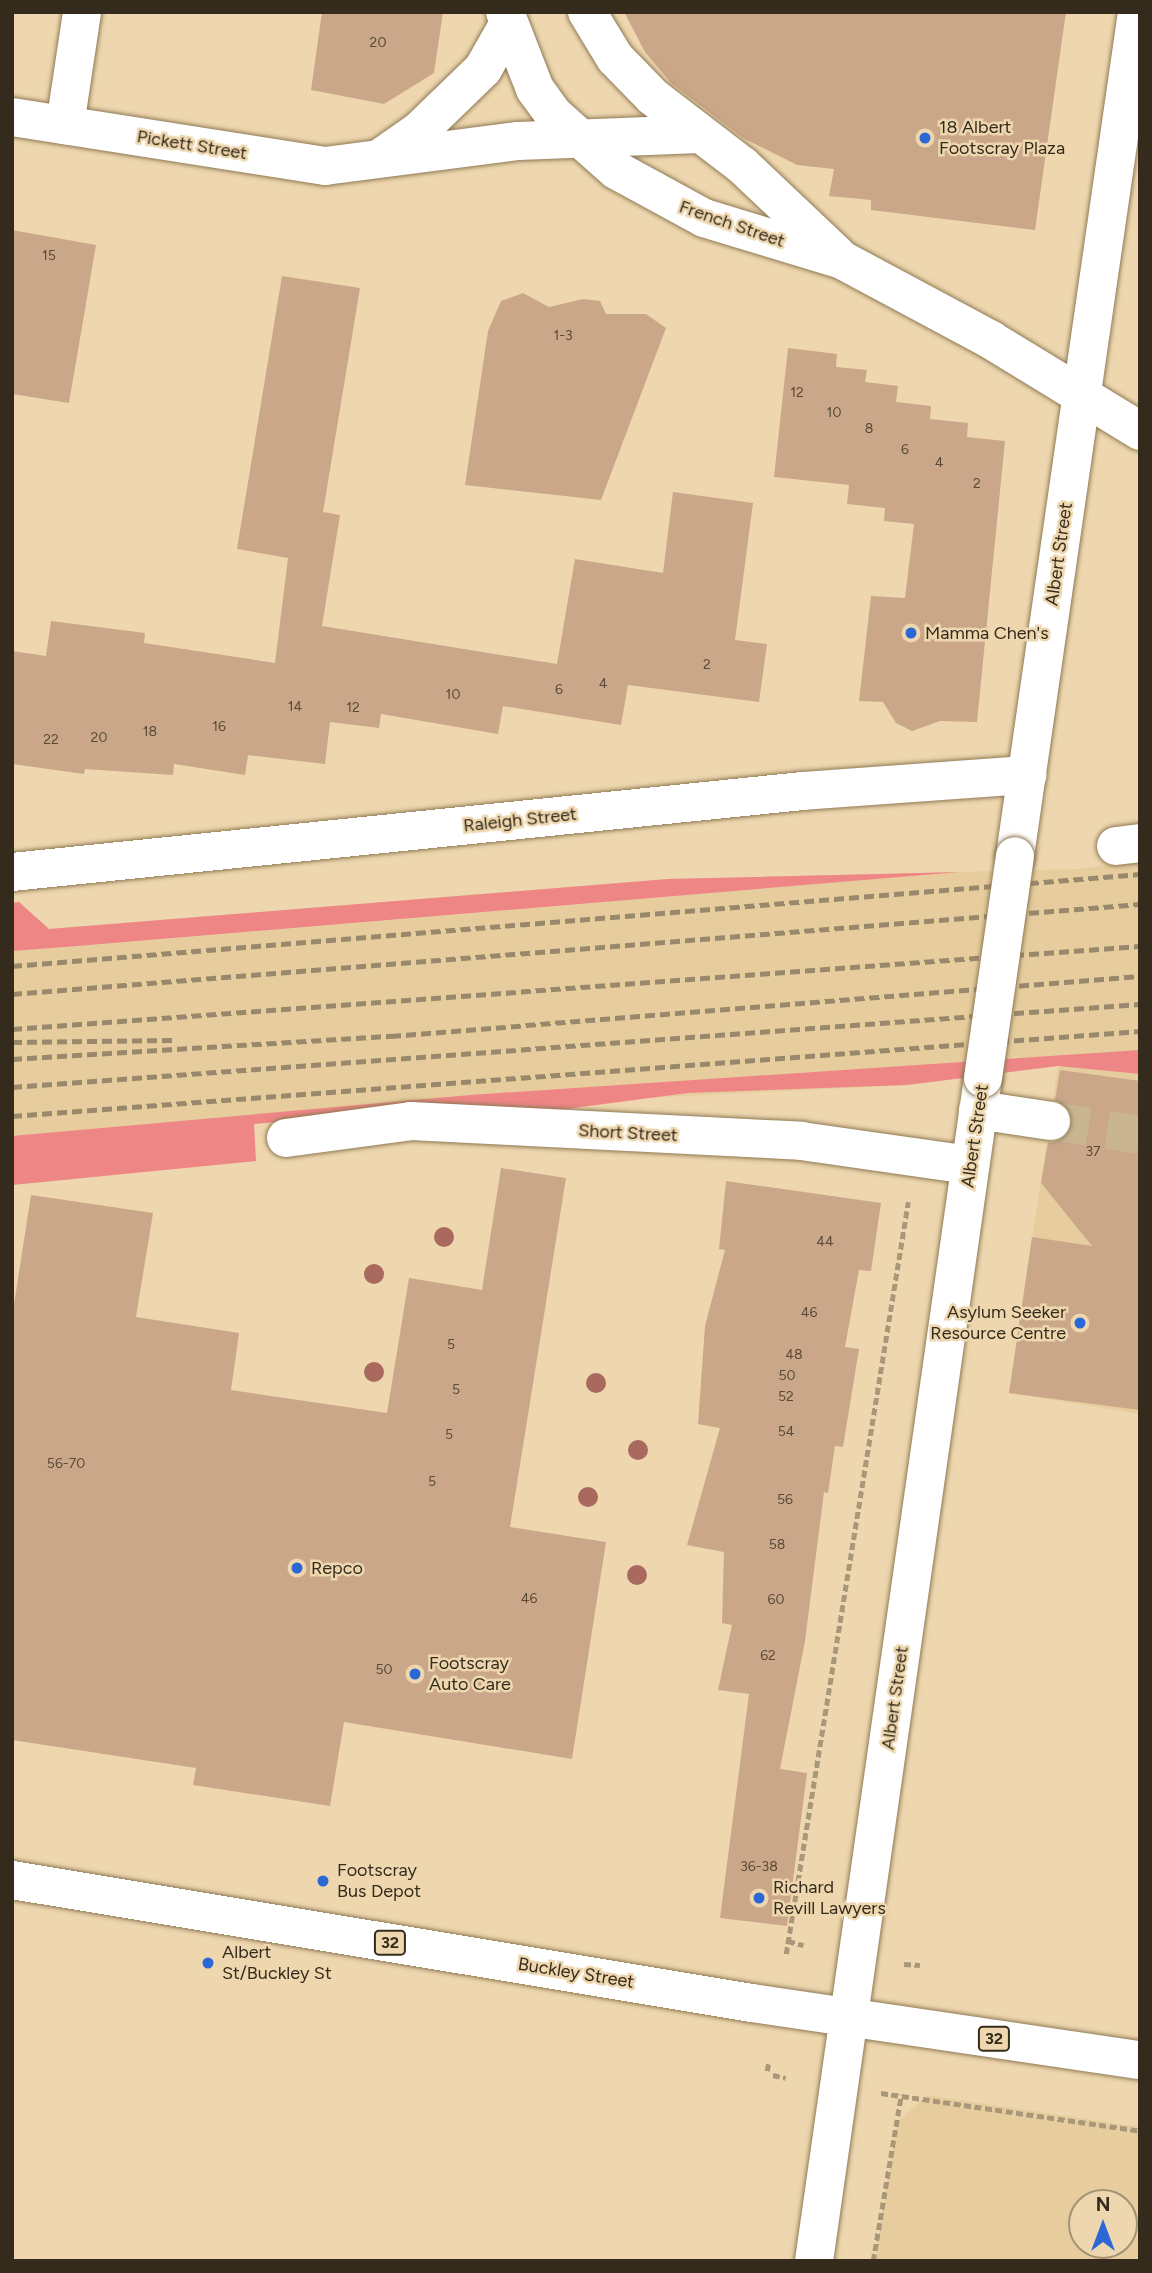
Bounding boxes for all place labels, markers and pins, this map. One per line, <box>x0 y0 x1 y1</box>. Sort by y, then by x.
place label: 18 Albert Footscray Plaza <box>939 117 1065 160</box>
marker: 18 Albert Footscray Plaza <box>917 130 933 146</box>
place label: Mamma Chen's <box>925 622 1049 644</box>
marker: Mamma Chen's <box>903 625 919 641</box>
place label: Asylum Seeker Resource Centre <box>930 1302 1066 1344</box>
marker: Asylum Seeker Resource Centre <box>1072 1315 1088 1331</box>
place label: Repco <box>311 1557 363 1579</box>
marker: Repco <box>289 1560 305 1576</box>
place label: Footscray Auto Care <box>429 1653 511 1696</box>
marker: Footscray Auto Care <box>407 1666 423 1682</box>
place label: Footscray Bus Depot <box>337 1860 421 1902</box>
marker: Footscray Bus Depot <box>315 1873 331 1889</box>
place label: Richard Revill Lawyers <box>773 1877 886 1920</box>
marker: Richard Revill Lawyers <box>751 1890 767 1906</box>
place label: Albert St/Buckley St <box>222 1942 332 1984</box>
marker: Albert St/Buckley St <box>200 1955 216 1971</box>

